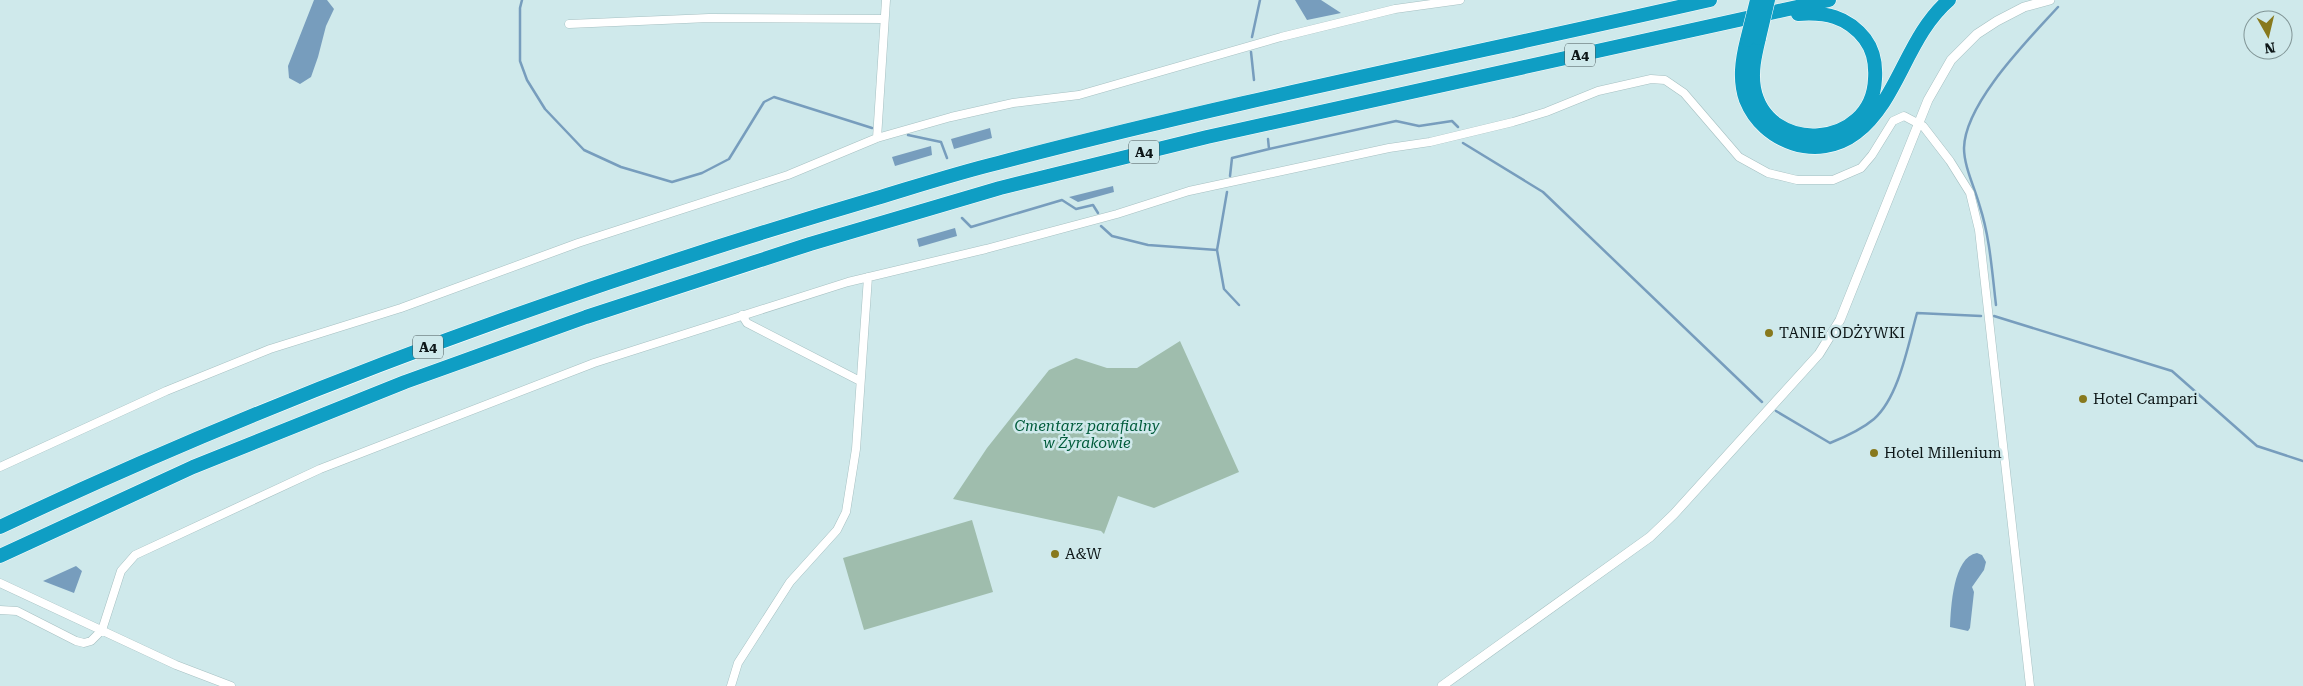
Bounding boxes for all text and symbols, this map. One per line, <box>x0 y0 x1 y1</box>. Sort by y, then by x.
north arrow <box>2243 10 2293 60</box>
text: N <box>2263 39 2276 57</box>
road number: A4 <box>1565 44 1595 66</box>
road number: A4 <box>1129 140 1159 163</box>
place label: TANIE ODŻYWKI <box>1779 324 1905 342</box>
marker: TANIE ODŻYWKI <box>1763 327 1775 339</box>
road number: A4 <box>413 336 443 358</box>
place label: Hotel Campari <box>2093 390 2198 408</box>
marker: Hotel Campari <box>2077 393 2089 405</box>
park label: Cmentarz parafialny w Żyrakowie <box>1015 417 1160 452</box>
place label: Hotel Millenium <box>1884 444 2002 462</box>
marker: Hotel Millenium <box>1868 447 1880 459</box>
place label: A&W <box>1065 545 1102 563</box>
marker: A&W <box>1049 548 1061 560</box>

